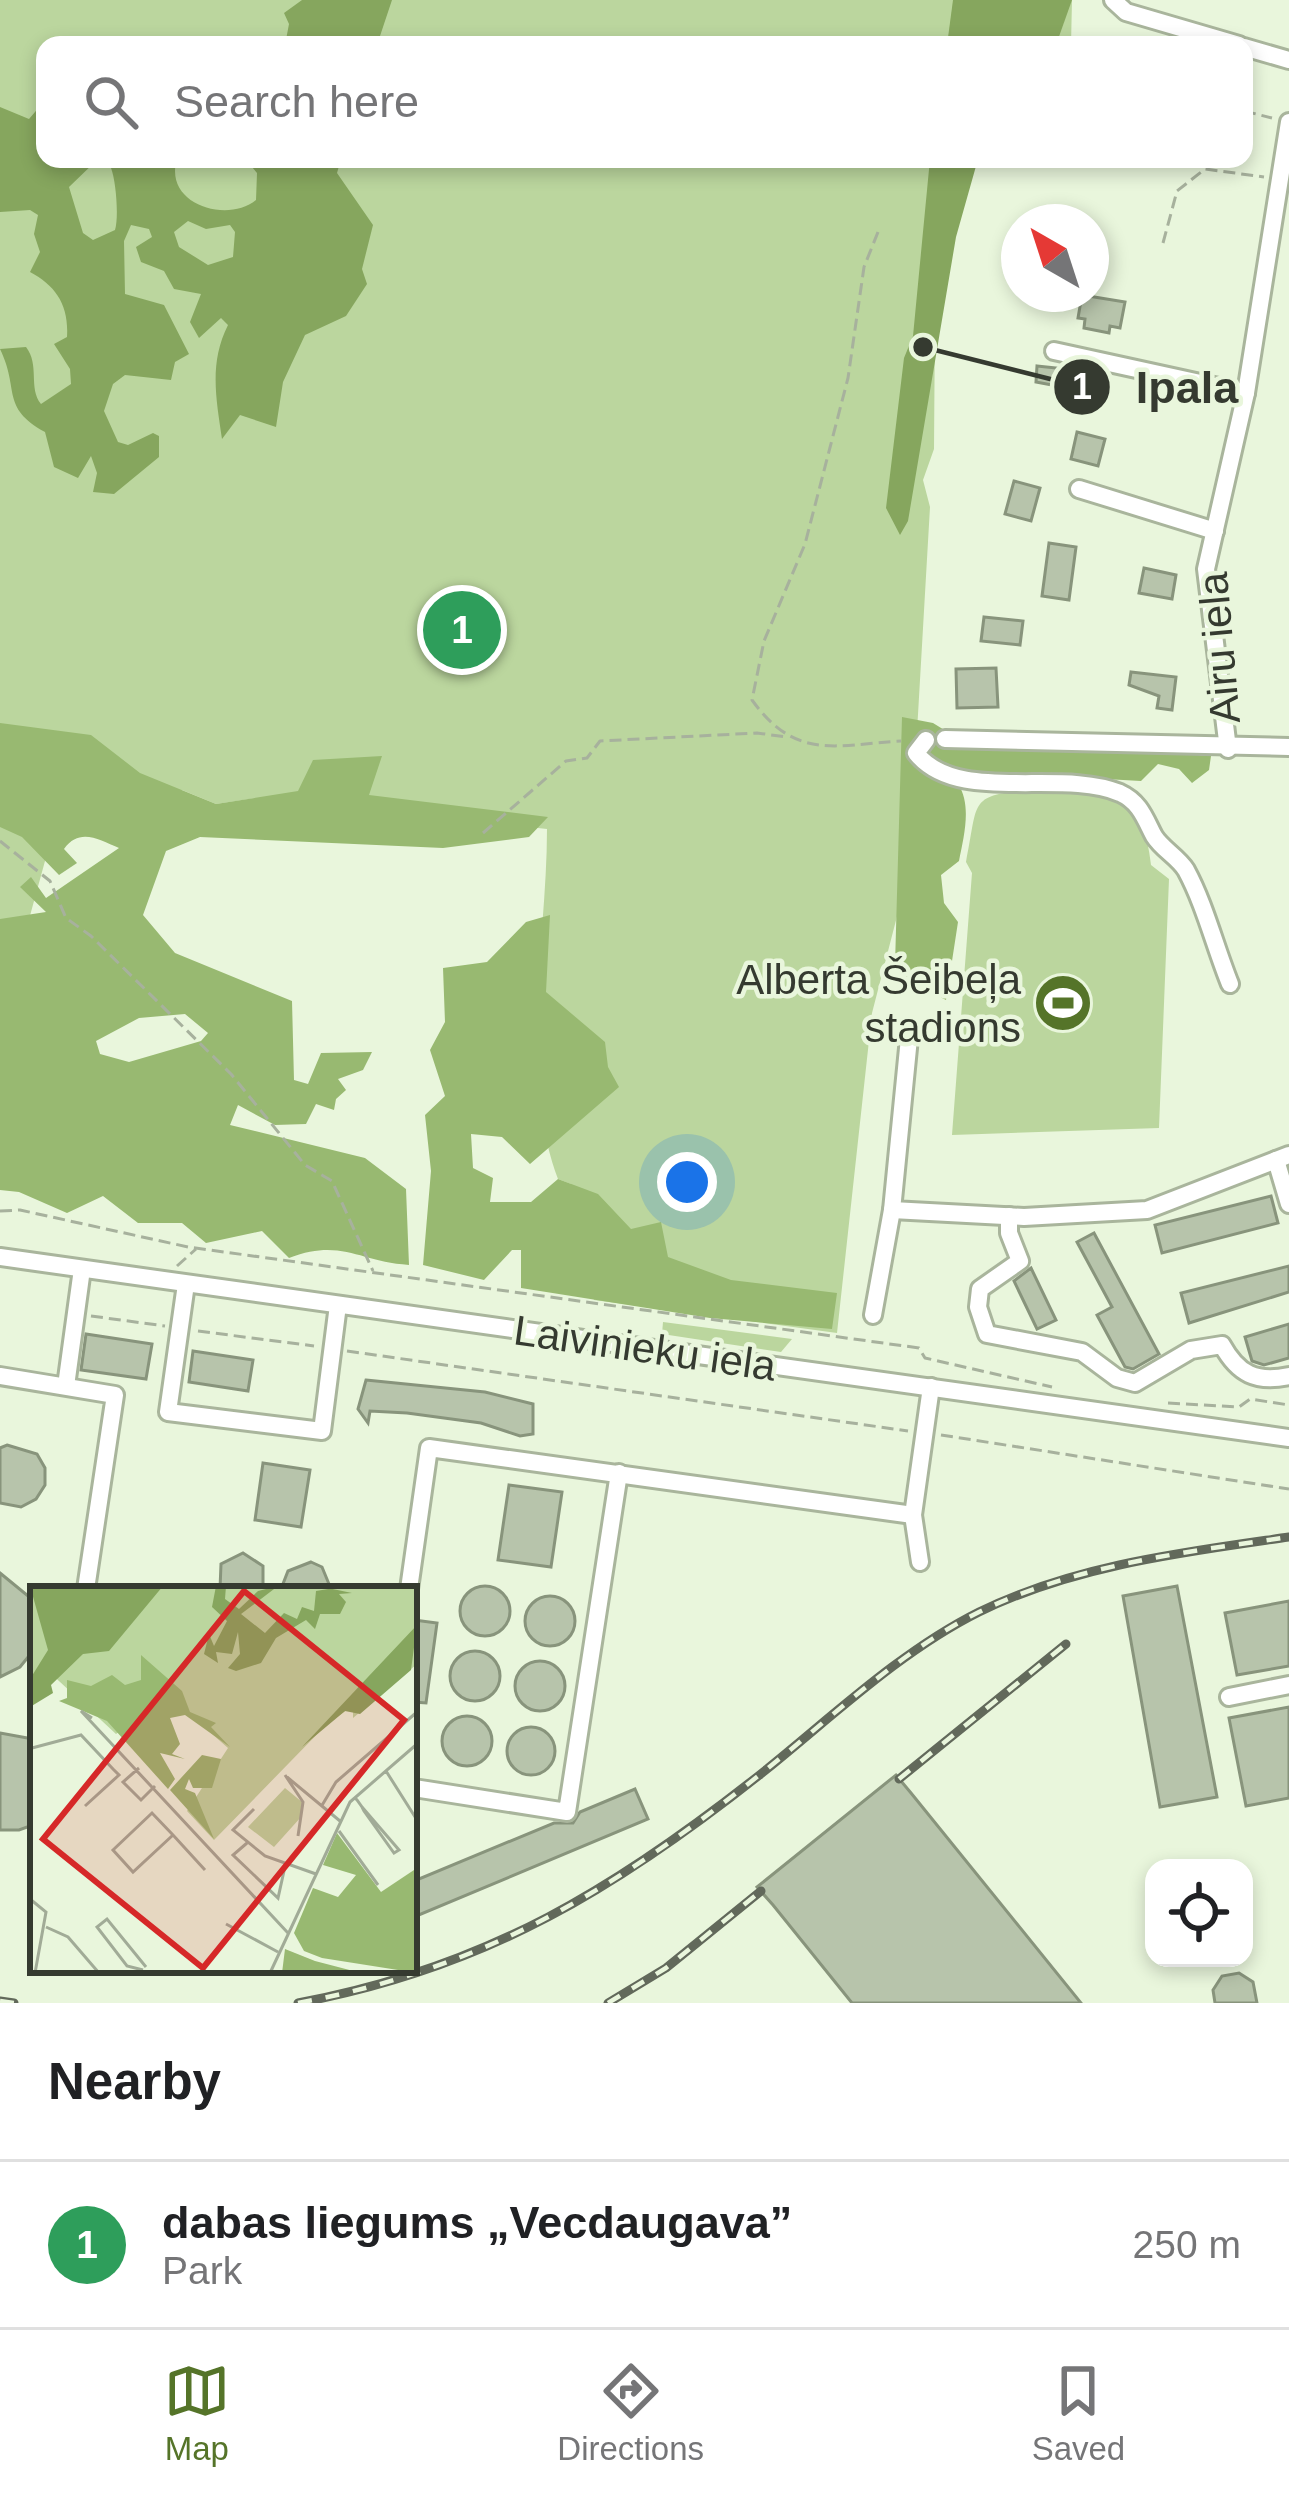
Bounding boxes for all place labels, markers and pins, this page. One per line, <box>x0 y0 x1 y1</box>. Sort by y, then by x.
callout: Ipala <box>1052 346 1263 427</box>
pin: 1 <box>423 585 501 675</box>
place label: Alberta Šeibeļa stadions <box>736 956 1022 1051</box>
sports icon: Alberta Šeibeļa stadions <box>1032 972 1094 1034</box>

